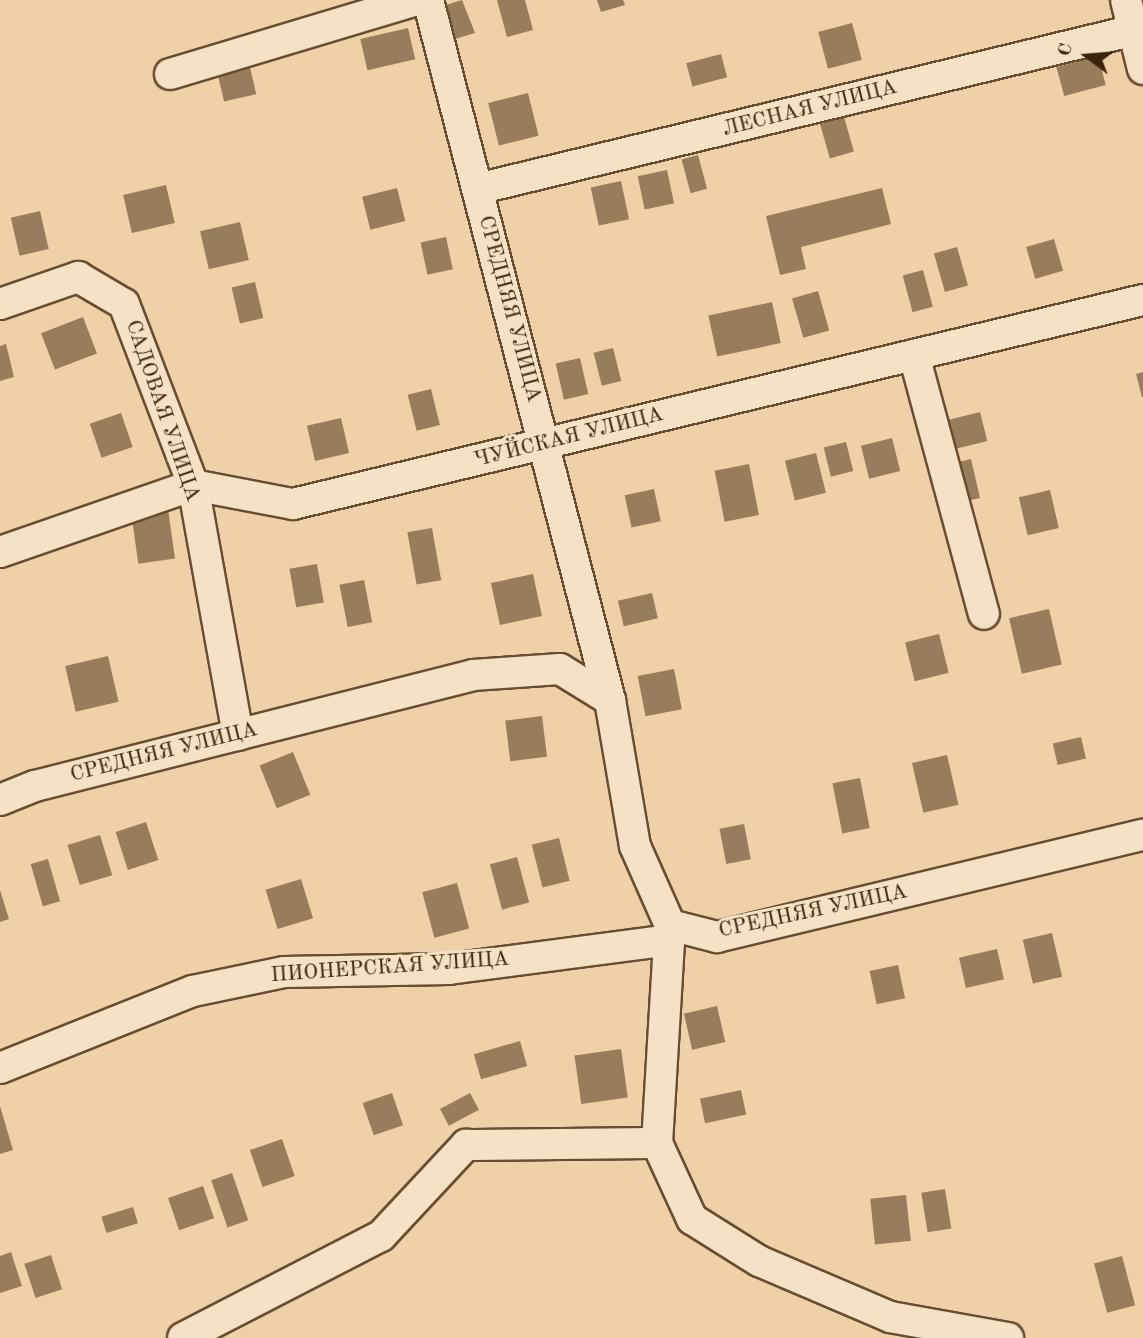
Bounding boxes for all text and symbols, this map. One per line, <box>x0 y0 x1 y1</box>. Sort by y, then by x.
north arrow <box>1052 21 1122 91</box>
text: С <box>1055 41 1077 59</box>
street label: ЛЕСНАЯ УЛИЦА <box>720 75 900 143</box>
street label: СРЕДНЯЯ УЛИЦА <box>472 213 546 405</box>
street label: САДОВАЯ УЛИЦА <box>119 317 205 505</box>
street label: ЧУЙСКАЯ УЛИЦА <box>472 402 666 474</box>
street label: СРЕДНЯЯ УЛИЦА <box>68 718 260 788</box>
street label: СРЕДНЯЯ УЛИЦА <box>716 880 910 944</box>
street label: ПИОНЕРСКАЯ УЛИЦА <box>270 947 510 989</box>

